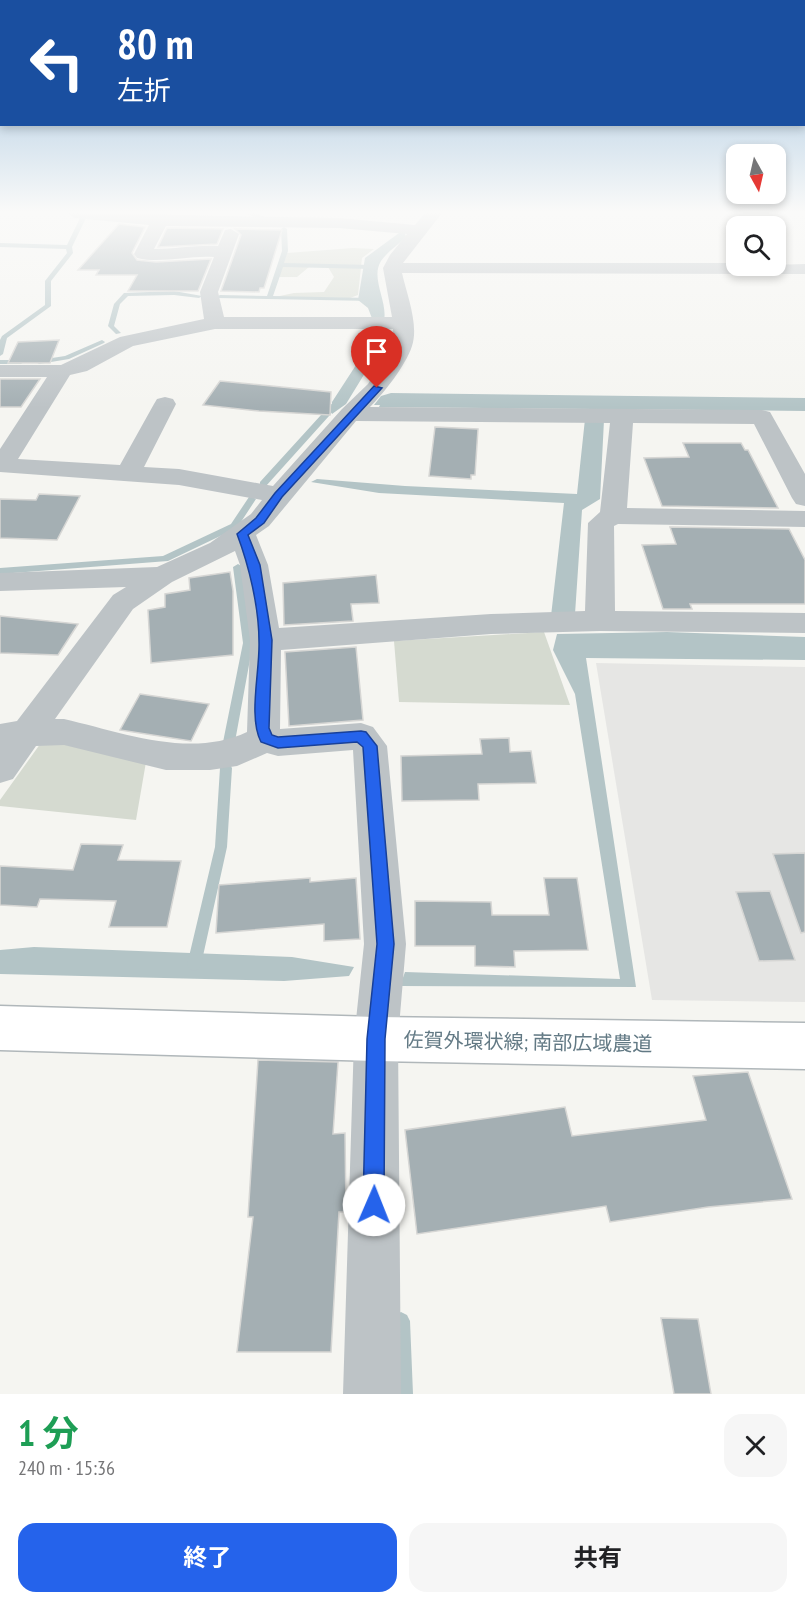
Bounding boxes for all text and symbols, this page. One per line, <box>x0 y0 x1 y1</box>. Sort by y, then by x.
text: 80 m <box>117 16 194 71</box>
icon: left <box>18 24 96 102</box>
text: 左折 <box>117 73 171 107</box>
north arrow <box>726 144 786 204</box>
map controls <box>726 144 786 276</box>
button: search <box>726 216 786 276</box>
pin <box>351 326 402 388</box>
icon: arrive <box>360 335 393 368</box>
street label: 佐賀外環状線; 南部広域農道 <box>404 1027 652 1057</box>
position arrow <box>342 1173 406 1237</box>
text: 1 分 <box>18 1409 79 1456</box>
button: close <box>724 1414 787 1477</box>
text: 240 m · 15:36 <box>18 1455 115 1481</box>
button: 終了 <box>18 1523 397 1592</box>
button: 共有 <box>409 1523 787 1592</box>

